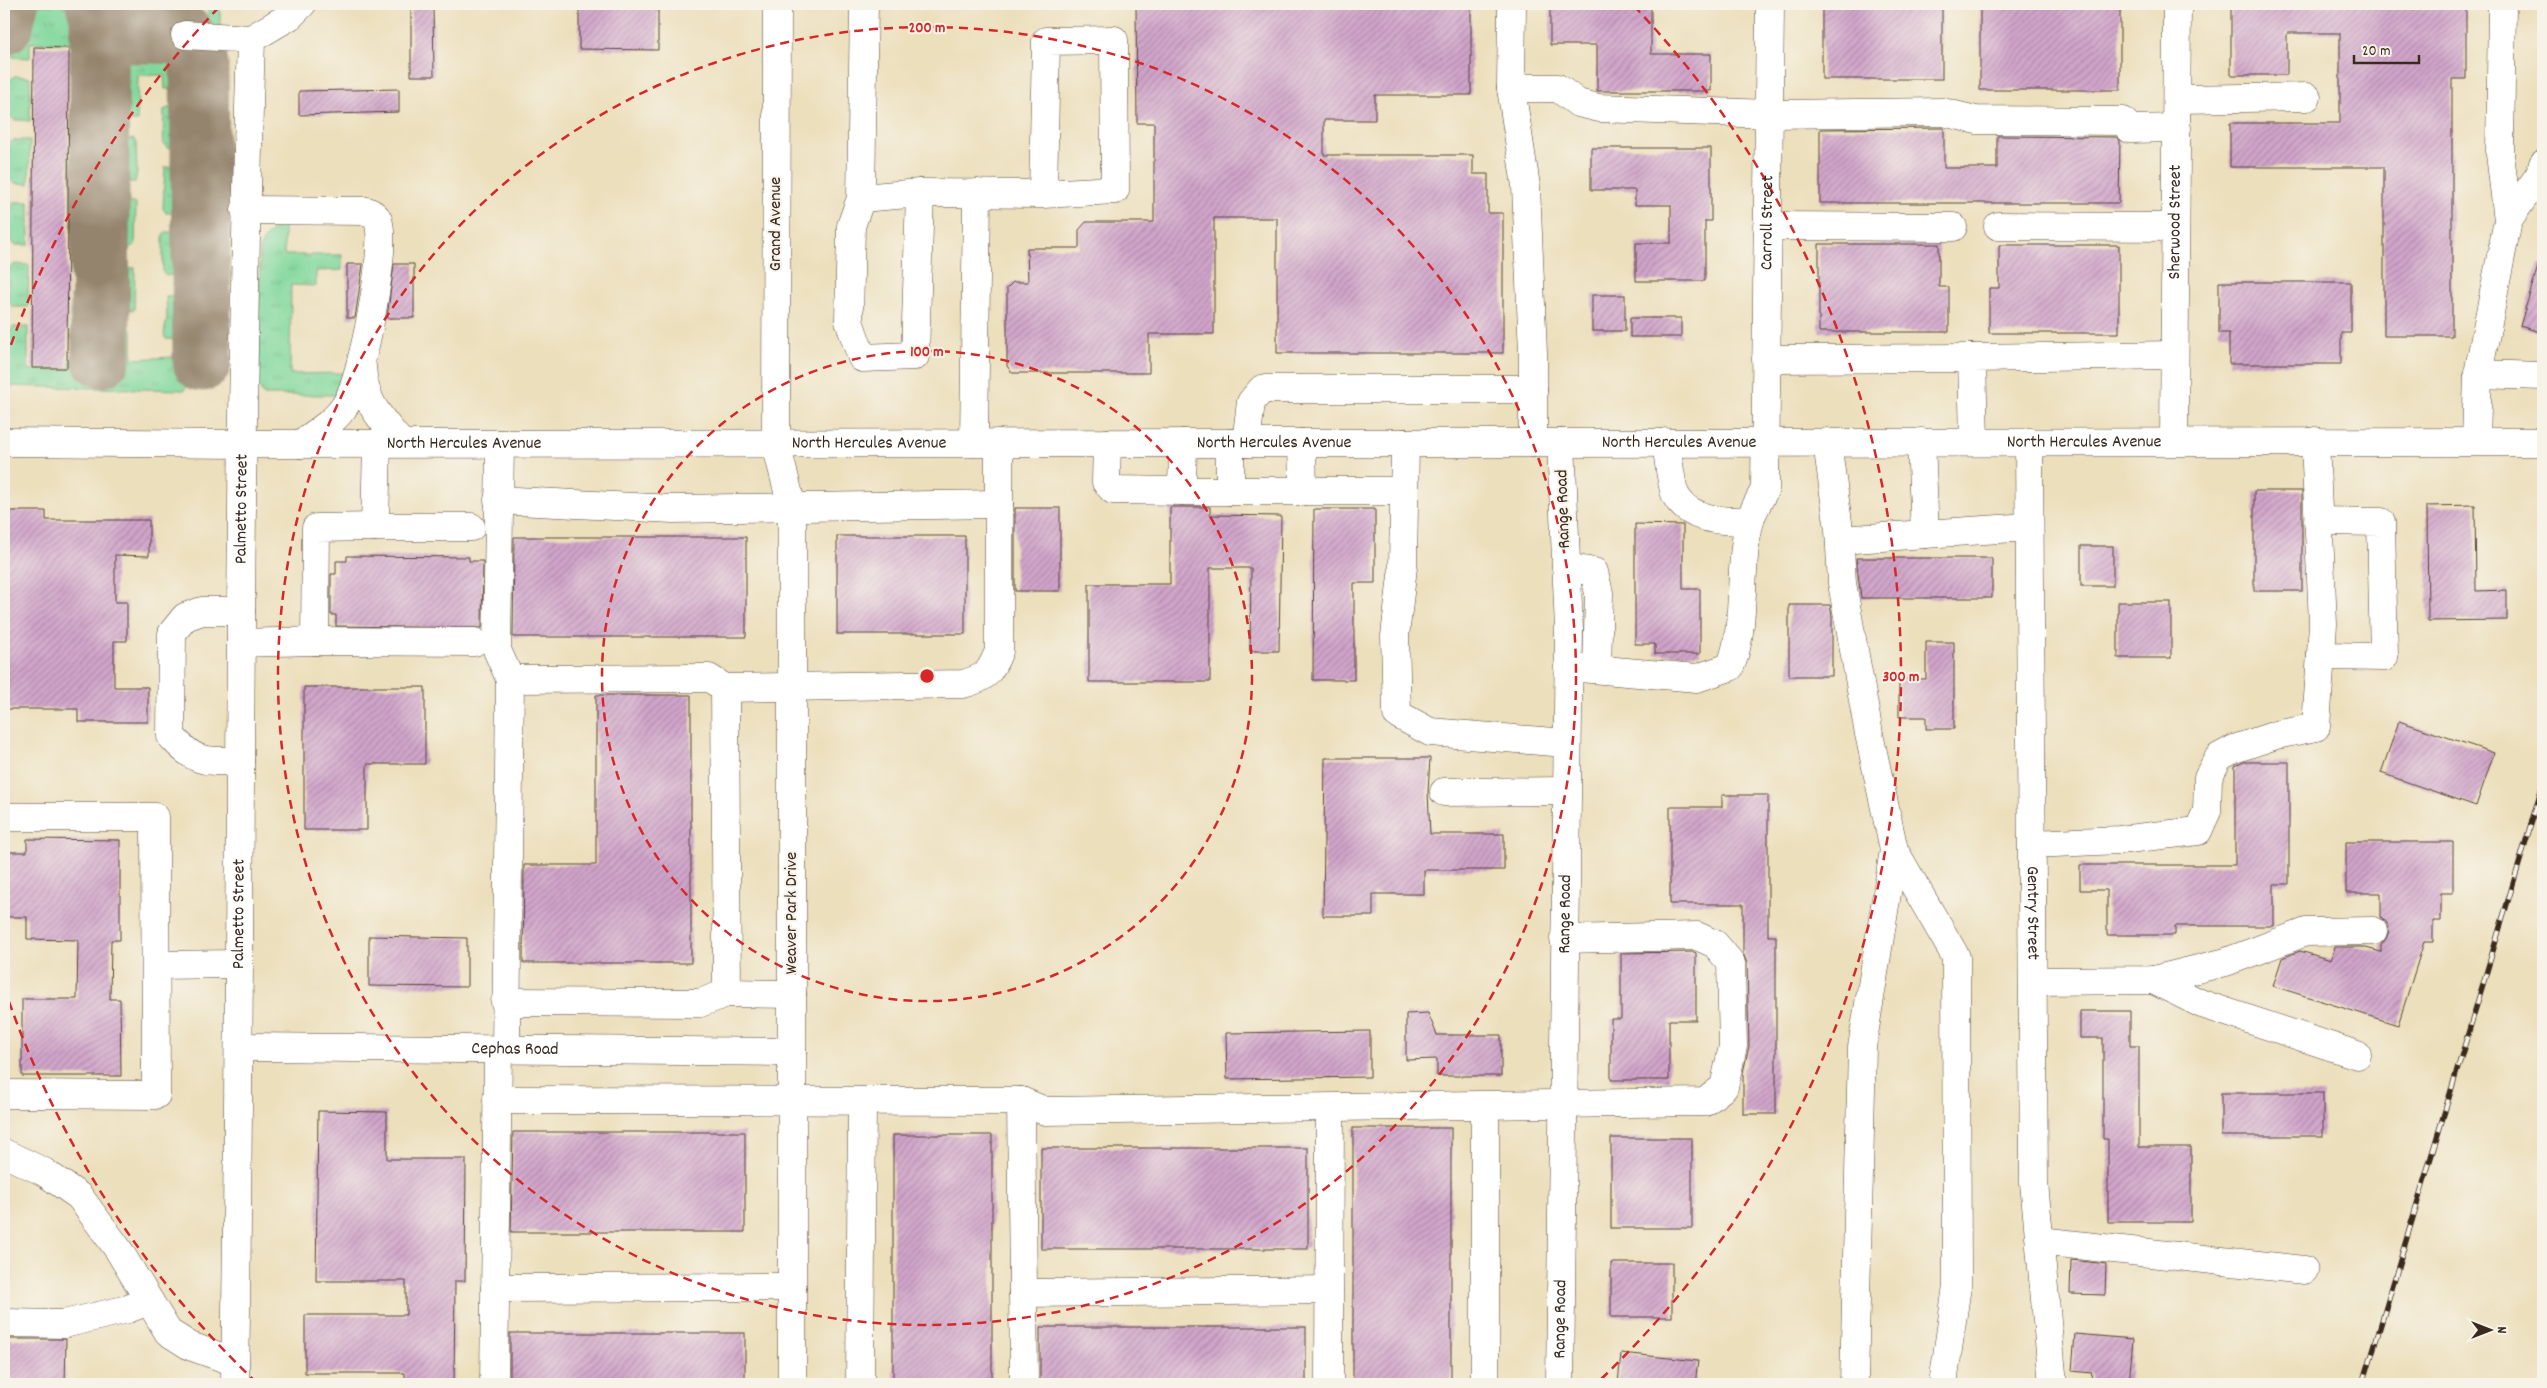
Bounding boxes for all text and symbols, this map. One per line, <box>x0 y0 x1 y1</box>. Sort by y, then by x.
text: 200 m <box>909 18 945 40</box>
scale bar <box>2354 32 2420 64</box>
text: 20 m <box>2362 41 2390 63</box>
street label: Sherwood Street <box>2163 164 2188 279</box>
street label: Carroll Street <box>1755 175 1781 270</box>
street label: Grand Avenue <box>764 177 789 271</box>
text: 100 m <box>910 342 944 364</box>
street label: North Hercules Avenue <box>1602 430 1756 455</box>
street label: North Hercules Avenue <box>2007 430 2161 455</box>
street label: North Hercules Avenue <box>387 431 541 456</box>
street label: North Hercules Avenue <box>792 431 946 456</box>
street label: North Hercules Avenue <box>1197 431 1351 456</box>
street label: Palmetto Street <box>229 453 255 564</box>
street label: Range Road <box>1550 469 1578 549</box>
centre of rings <box>918 667 936 685</box>
text: 300 m <box>1883 667 1919 689</box>
street label: Weaver Park Drive <box>780 852 805 974</box>
street label: Palmetto Street <box>226 858 252 969</box>
street label: Gentry Street <box>2019 866 2045 960</box>
street label: Range Road <box>1553 874 1579 954</box>
street label: Cephas Road <box>471 1037 559 1062</box>
street label: Range Road <box>1548 1279 1574 1359</box>
north arrow <box>2464 1306 2514 1356</box>
text: N <box>2491 1327 2511 1334</box>

